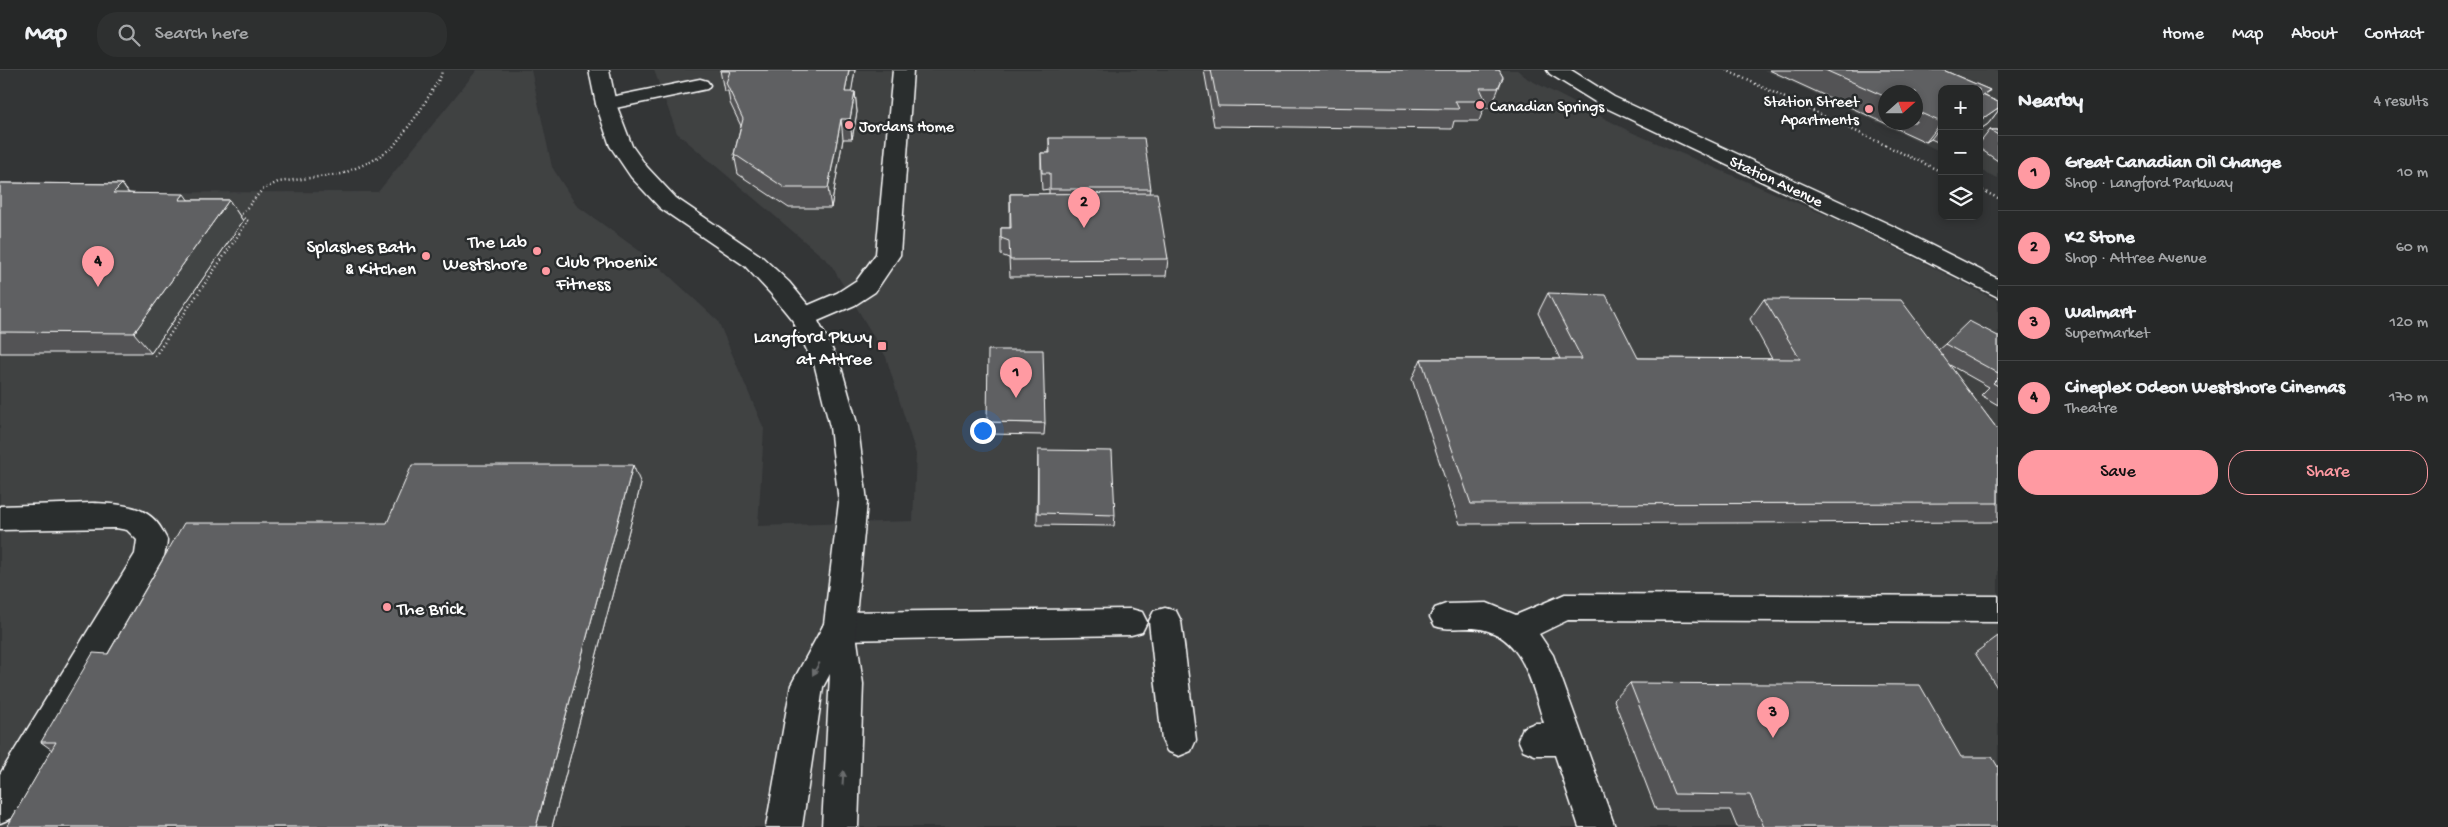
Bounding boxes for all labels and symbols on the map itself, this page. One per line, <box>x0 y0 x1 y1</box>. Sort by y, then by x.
north arrow <box>1878 85 1923 130</box>
place label: Station Street Apartments <box>1764 94 1860 131</box>
marker: Canadian Springs <box>1474 99 1486 111</box>
place label: Canadian Springs <box>1490 99 1605 118</box>
marker: Station Street Apartments <box>1863 103 1875 115</box>
marker: Jordans Home <box>843 119 855 131</box>
place label: Jordans Home <box>859 119 955 138</box>
street label: Station Avenue <box>1726 153 1826 213</box>
pin: 2 <box>1068 187 1100 228</box>
place label: The Lab Westshore <box>443 232 527 277</box>
place label: Splashes Bath & Kitchen <box>306 237 416 282</box>
marker: The Lab Westshore <box>531 245 543 257</box>
pin: 4 <box>82 246 114 287</box>
marker: Splashes Bath & Kitchen <box>420 250 432 262</box>
place label: Club Phoenix Fitness <box>555 252 657 297</box>
marker: Club Phoenix Fitness <box>540 265 552 277</box>
place label: Langford Pkwy at Attree <box>754 327 873 372</box>
marker: Langford Pkwy at Attree <box>876 340 888 352</box>
pin: 1 <box>1000 357 1032 398</box>
your location <box>970 418 996 444</box>
place label: The Brick <box>396 599 466 622</box>
marker: The Brick <box>381 601 393 613</box>
one-way arrow <box>812 662 820 676</box>
pin: 3 <box>1757 697 1789 738</box>
one-way arrow <box>840 770 848 786</box>

